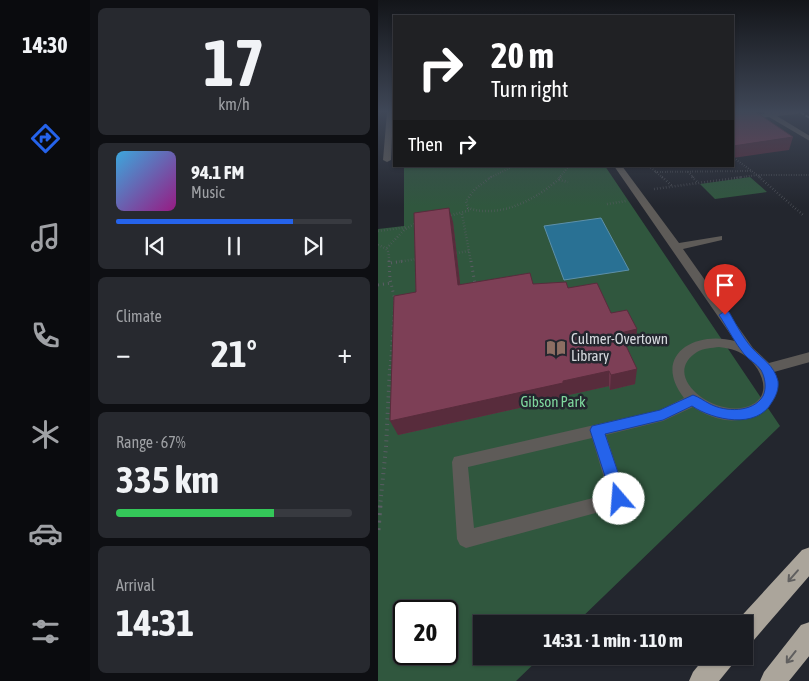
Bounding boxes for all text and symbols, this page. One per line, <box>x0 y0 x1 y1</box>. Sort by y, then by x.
text: 17 <box>203 25 265 100</box>
text: 14:30 <box>22 32 68 58</box>
icon: right <box>408 35 473 100</box>
text: 20 m <box>491 35 554 75</box>
text: Turn right <box>491 76 568 102</box>
text: km/h <box>218 95 250 113</box>
icon: directions <box>28 121 63 156</box>
icon: right <box>453 130 481 158</box>
text: Then <box>408 133 443 155</box>
text: 94.1 FM <box>191 161 244 183</box>
text: Music <box>191 183 225 201</box>
icon: music <box>28 220 63 255</box>
icon: previous <box>141 232 169 260</box>
icon: pause <box>220 232 248 260</box>
icon: next <box>299 232 327 260</box>
pin <box>704 264 746 315</box>
icon: arrive <box>711 271 739 299</box>
text: Climate <box>116 307 162 325</box>
icon: phone <box>28 318 63 353</box>
place label: Culmer-Overtown Library <box>571 330 668 364</box>
text: 21° <box>211 332 257 375</box>
text: − <box>116 337 131 369</box>
text: + <box>337 337 352 369</box>
library icon: Culmer-Overtown Library <box>545 337 567 359</box>
park label: Gibson Park <box>520 393 586 410</box>
icon: climate <box>28 417 63 452</box>
text: Range · 67% <box>116 433 186 451</box>
text: 335 km <box>116 458 219 501</box>
position arrow <box>592 472 644 524</box>
icon: car <box>28 516 63 551</box>
one-way arrow <box>788 570 799 583</box>
text: Arrival <box>116 576 155 594</box>
speed limit sign: 20 <box>393 600 458 665</box>
text: 14:31 <box>116 601 194 644</box>
icon: filters <box>28 614 63 649</box>
text: 14:31 · 1 min · 110 m <box>543 629 683 651</box>
one-way arrow <box>786 650 796 664</box>

